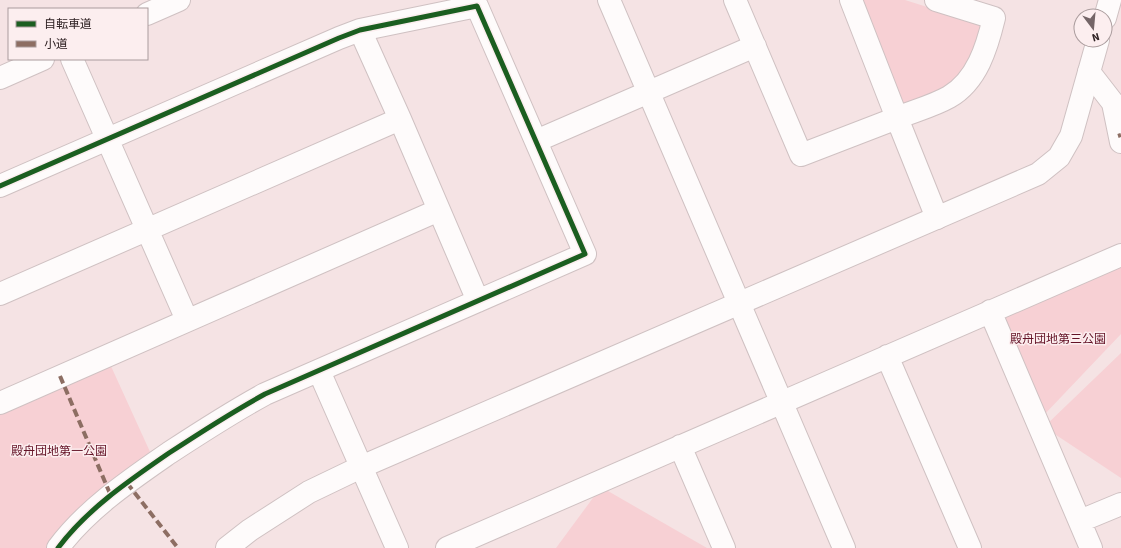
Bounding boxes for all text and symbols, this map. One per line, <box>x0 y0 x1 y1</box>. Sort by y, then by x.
legend <box>8 8 148 60</box>
north arrow <box>1073 8 1113 48</box>
text: 自転車道 <box>44 16 92 33</box>
text: N <box>1090 29 1101 45</box>
text: 小道 <box>44 36 68 53</box>
park label: 殿舟団地第三公園 <box>1010 331 1106 348</box>
park label: 殿舟団地第一公園 <box>11 443 107 460</box>

